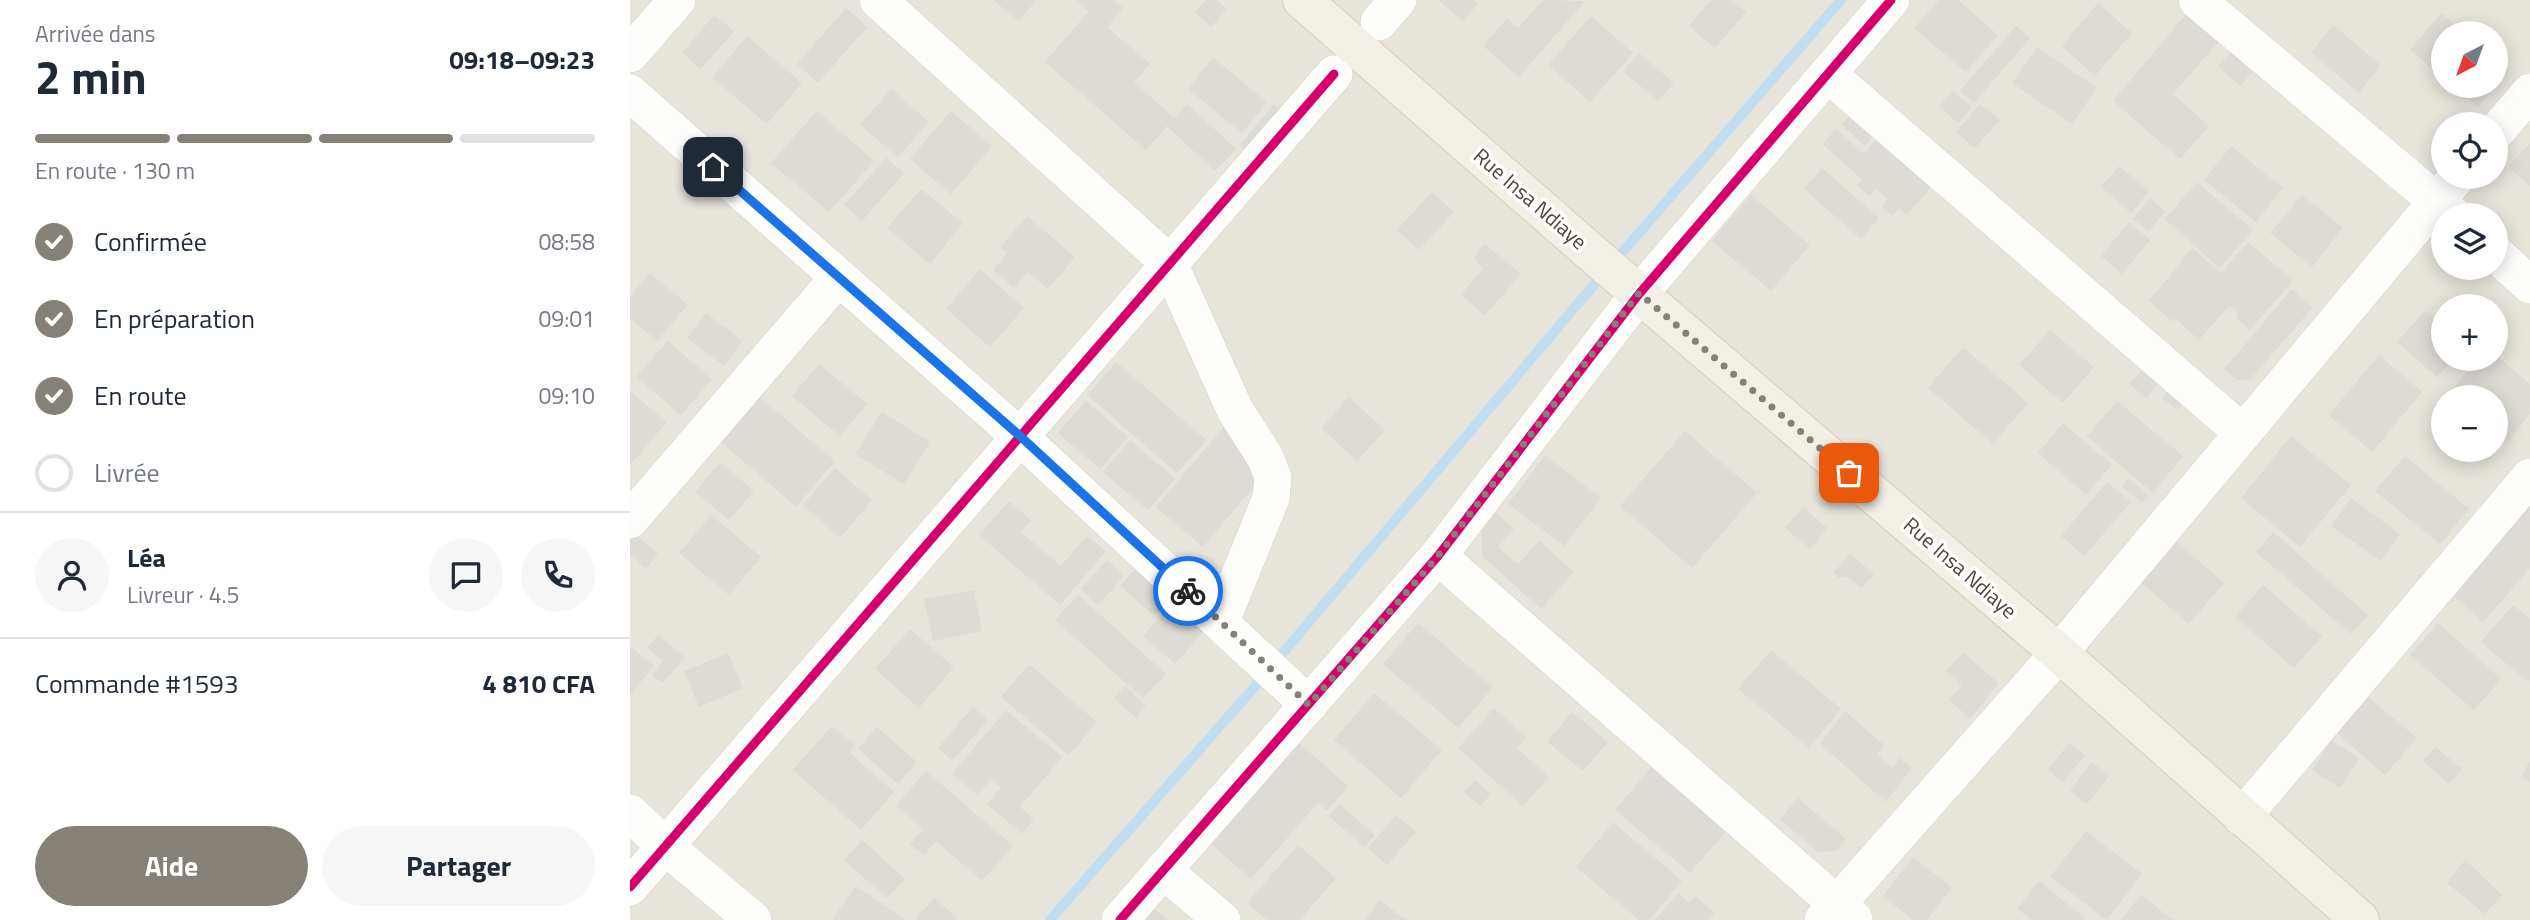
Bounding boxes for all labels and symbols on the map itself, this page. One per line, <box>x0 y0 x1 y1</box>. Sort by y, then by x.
north arrow <box>2431 21 2508 98</box>
pin <box>683 137 743 197</box>
street label: Rue Insa Ndiaye <box>1467 140 1595 257</box>
pin <box>1819 443 1879 503</box>
street label: Rue Insa Ndiaye <box>1897 509 2025 626</box>
courier <box>1153 556 1223 626</box>

